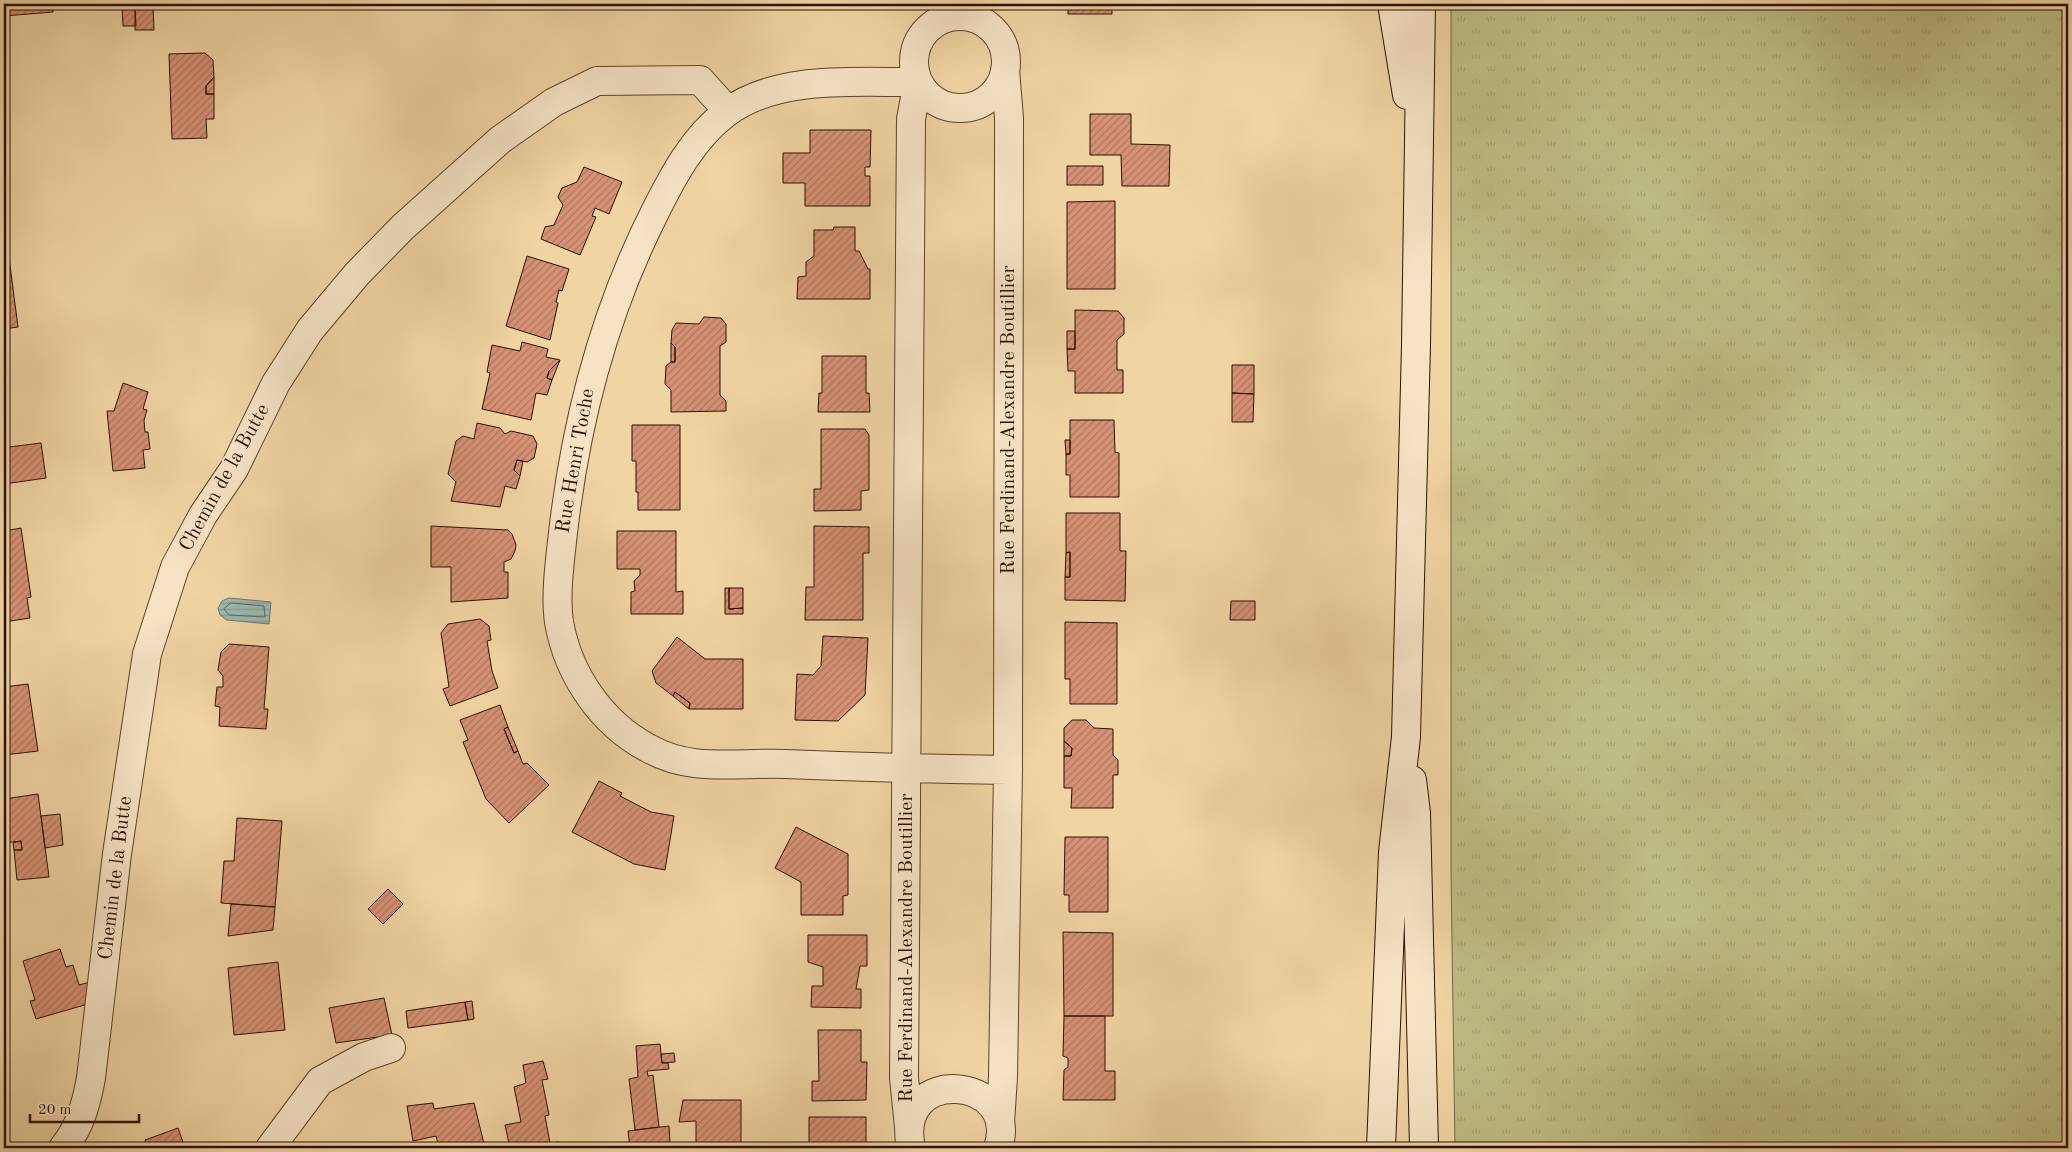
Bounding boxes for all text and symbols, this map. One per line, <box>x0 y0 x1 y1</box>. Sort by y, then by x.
street label: Rue Ferdinand-Alexandre Boutillier <box>999 265 1019 575</box>
street label: Rue Henri Toche <box>553 387 599 535</box>
street label: Chemin de la Butte <box>176 401 274 555</box>
street label: Rue Ferdinand-Alexandre Boutillier <box>897 793 917 1103</box>
street label: Chemin de la Butte <box>96 795 136 961</box>
scale bar <box>30 1092 139 1124</box>
text: 20 m <box>38 1103 72 1118</box>

